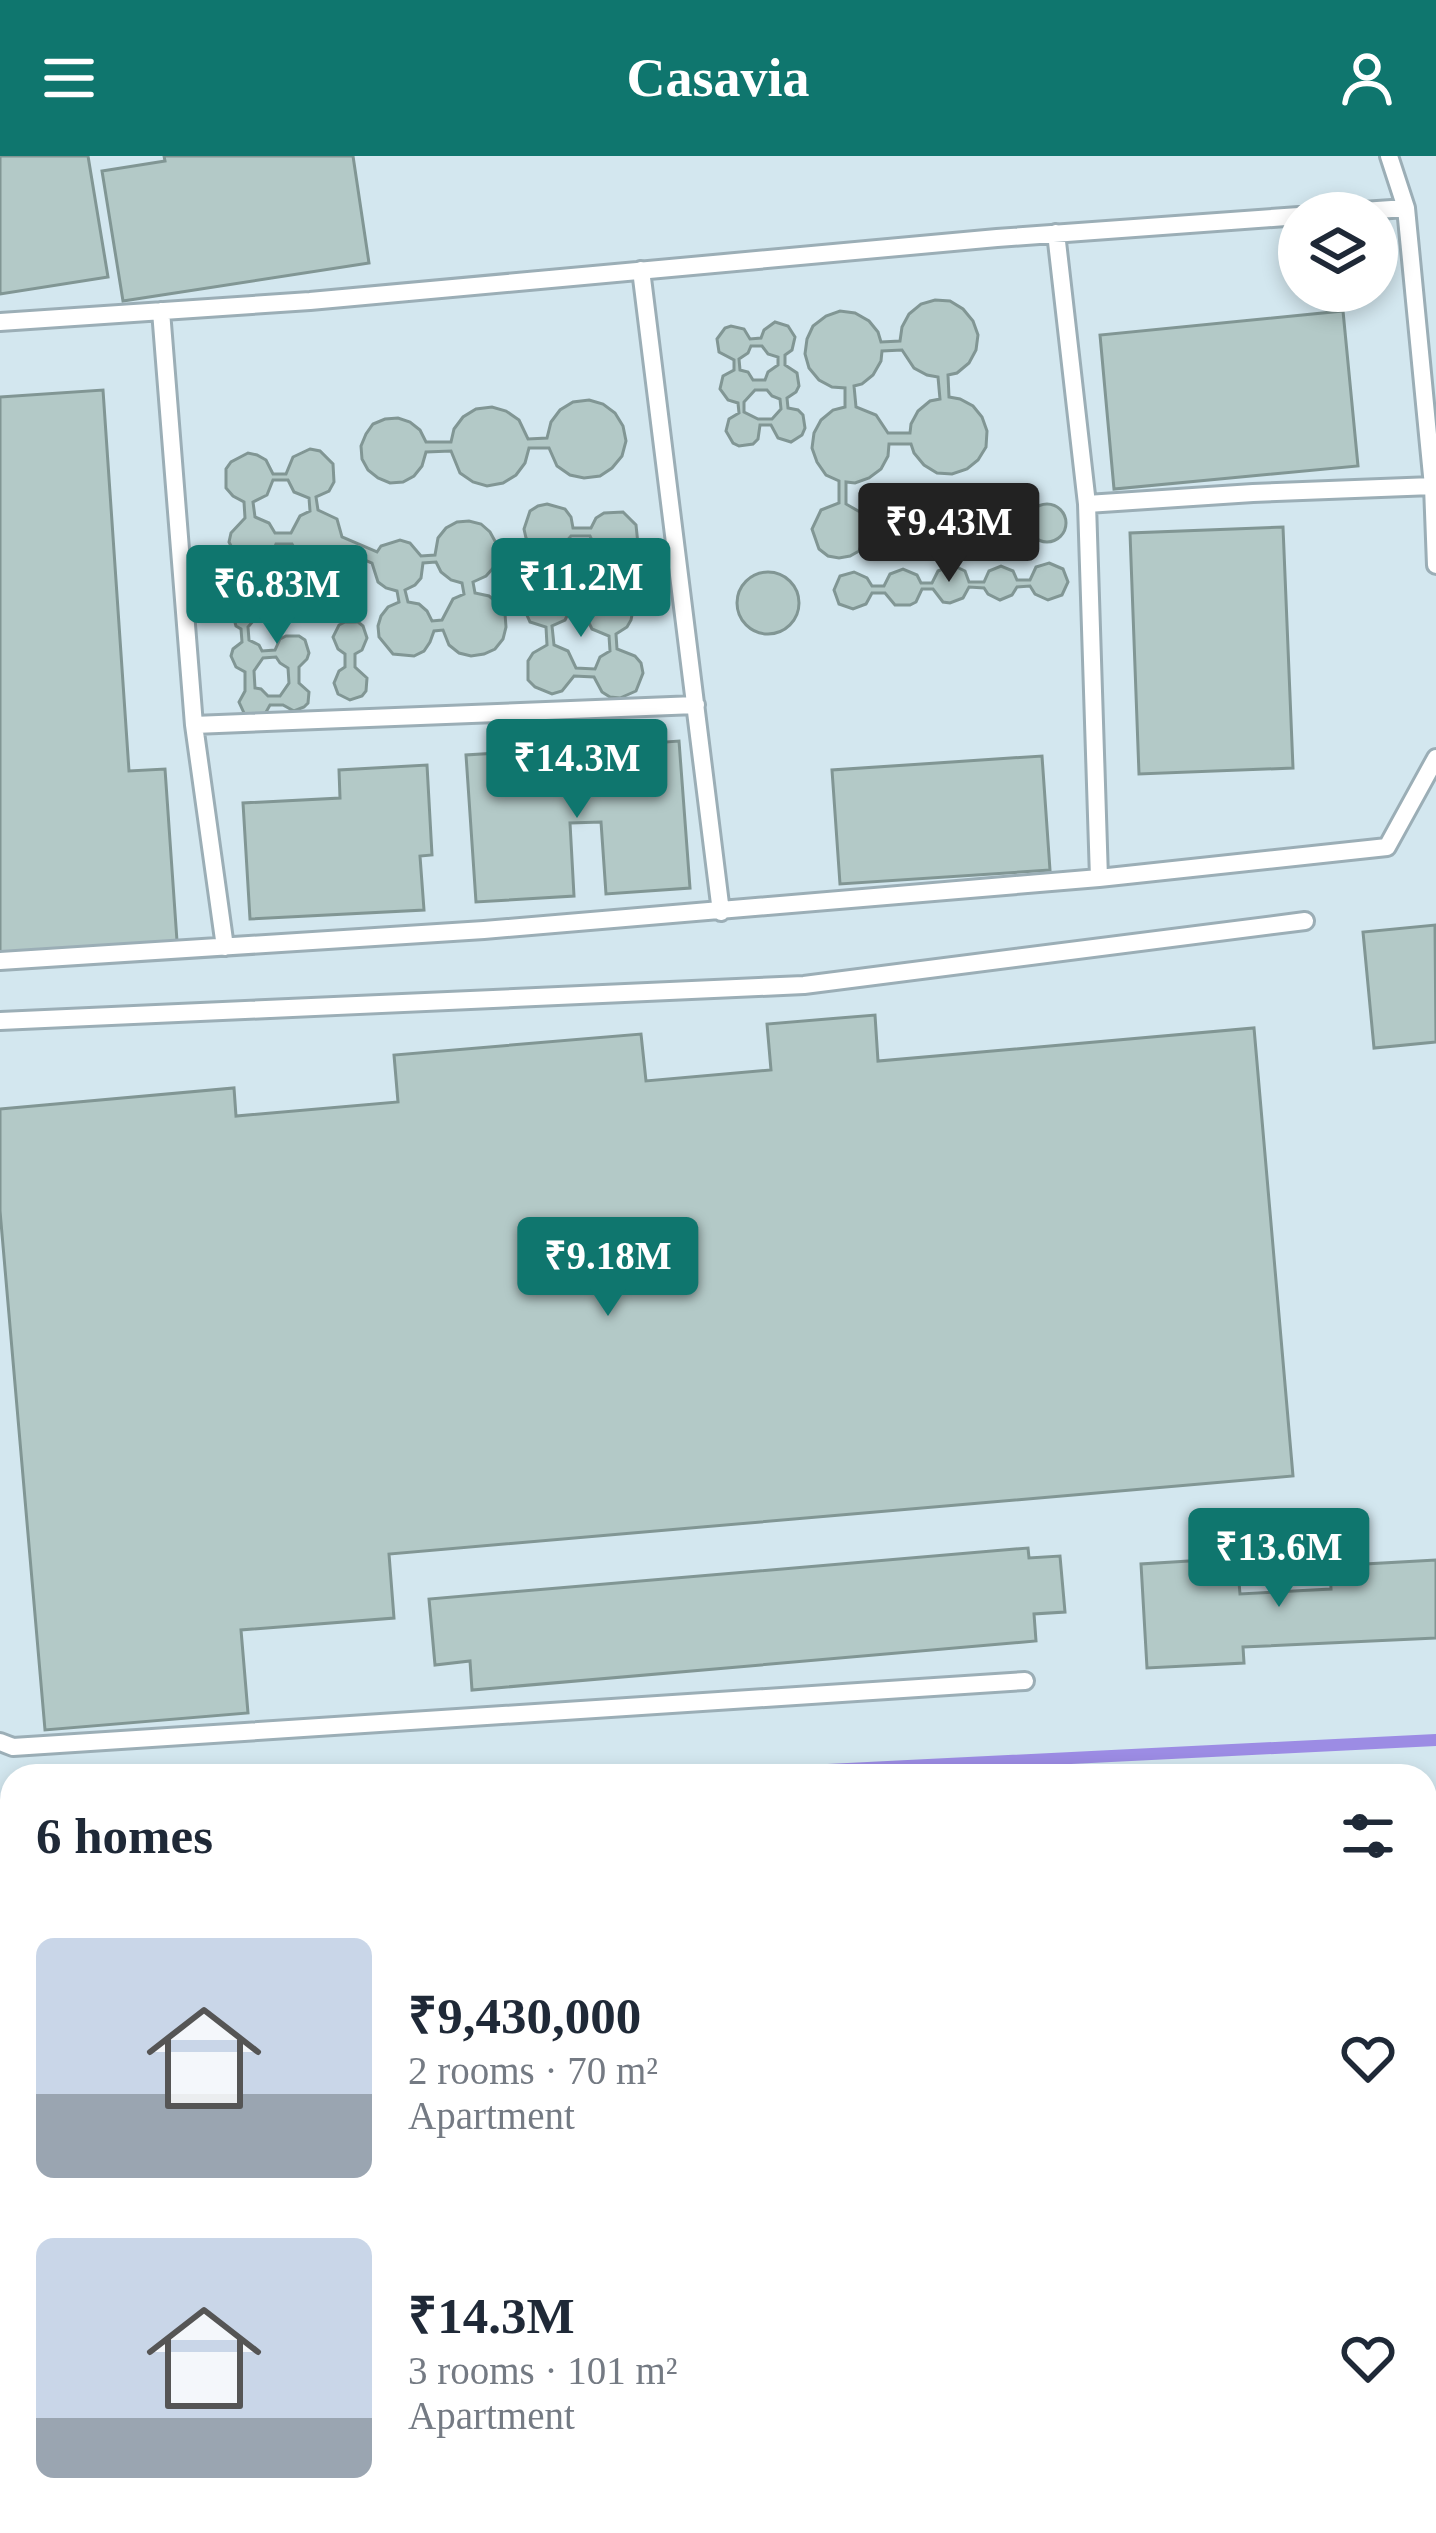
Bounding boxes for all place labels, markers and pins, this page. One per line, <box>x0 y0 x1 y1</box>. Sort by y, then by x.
pin: ₹9.43M <box>851 483 1047 585</box>
pin: ₹11.2M <box>483 538 679 640</box>
pin: ₹6.83M <box>179 545 375 647</box>
pin: ₹14.3M <box>479 719 675 821</box>
pin: ₹9.18M <box>510 1217 706 1319</box>
pin: ₹13.6M <box>1181 1508 1377 1610</box>

